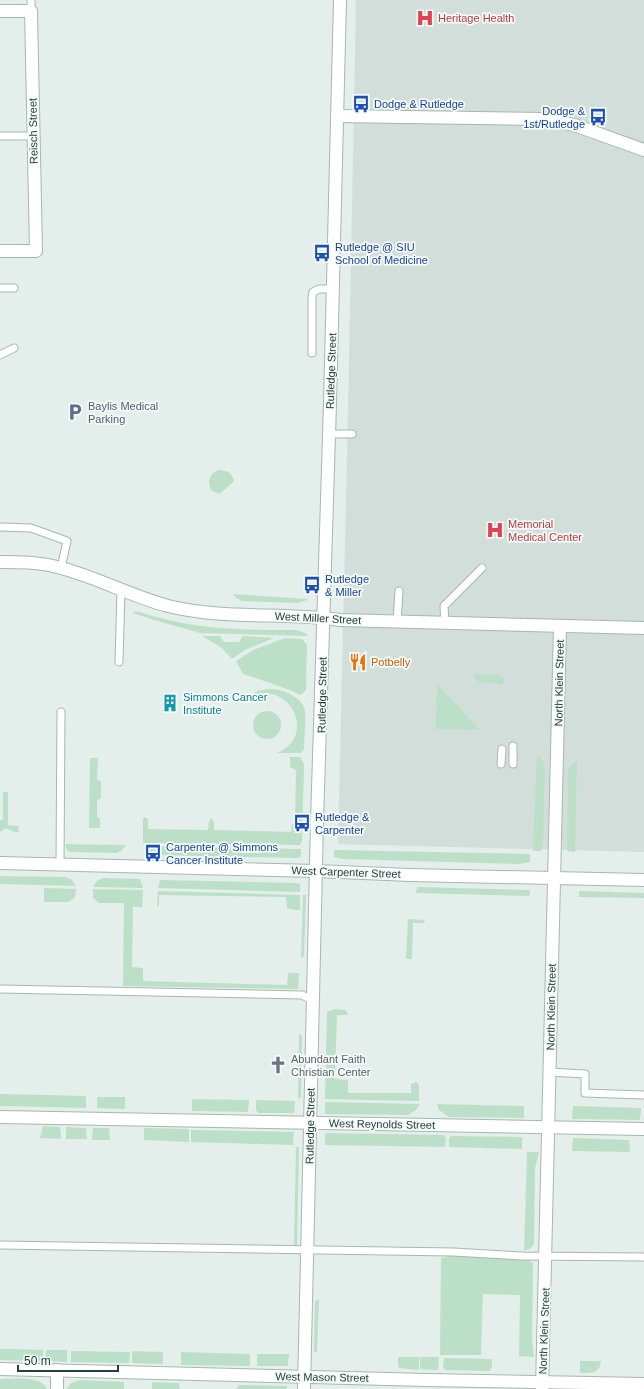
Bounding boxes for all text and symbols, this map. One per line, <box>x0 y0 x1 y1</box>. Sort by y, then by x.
hospital icon: Heritage Health <box>415 8 435 28</box>
place label: Heritage Health <box>438 12 514 24</box>
bus stop icon: Dodge & Rutledge <box>351 94 371 114</box>
street label: Reisch Street <box>26 98 40 164</box>
place label: Dodge & Rutledge <box>374 98 464 110</box>
place label: Dodge & 1st/Rutledge <box>523 105 586 130</box>
bus stop icon: Dodge & 1st/Rutledge <box>588 107 608 127</box>
place label: Rutledge @ SIU School of Medicine <box>335 241 428 266</box>
bus stop icon: Rutledge @ SIU School of Medicine <box>312 243 332 263</box>
street label: Rutledge Street <box>324 333 338 409</box>
place label: Baylis Medical Parking <box>88 400 158 425</box>
parking icon: Baylis Medical Parking <box>65 402 85 422</box>
place label: Memorial Medical Center <box>508 518 582 543</box>
hospital icon: Memorial Medical Center <box>485 520 505 540</box>
place label: Rutledge & Miller <box>325 573 369 598</box>
bus stop icon: Rutledge & Miller <box>302 575 322 595</box>
street label: West Miller Street <box>274 610 362 626</box>
street label: North Klein Street <box>552 639 566 727</box>
restaurant icon: Potbelly <box>348 652 368 672</box>
place label: Potbelly <box>371 656 411 668</box>
street label: Rutledge Street <box>315 657 329 733</box>
place label: Simmons Cancer Institute <box>183 691 268 716</box>
building icon: Simmons Cancer Institute <box>160 693 180 713</box>
place label: Rutledge & Carpenter <box>315 811 370 836</box>
bus stop icon: Rutledge & Carpenter <box>292 813 312 833</box>
place label: Carpenter @ Simmons Cancer Institute <box>166 841 279 866</box>
bus stop icon: Carpenter @ Simmons Cancer Institute <box>143 843 163 863</box>
street label: West Carpenter Street <box>291 864 401 880</box>
street label: North Klein Street <box>544 963 558 1051</box>
place label: Abundant Faith Christian Center <box>291 1053 371 1078</box>
church icon: Abundant Faith Christian Center <box>268 1055 288 1075</box>
street label: Rutledge Street <box>303 1088 317 1164</box>
street label: West Reynolds Street <box>329 1117 435 1131</box>
street label: North Klein Street <box>536 1287 552 1375</box>
scale bar <box>18 1347 118 1373</box>
text: 50 m <box>24 1354 51 1368</box>
street label: West Mason Street <box>275 1370 369 1384</box>

